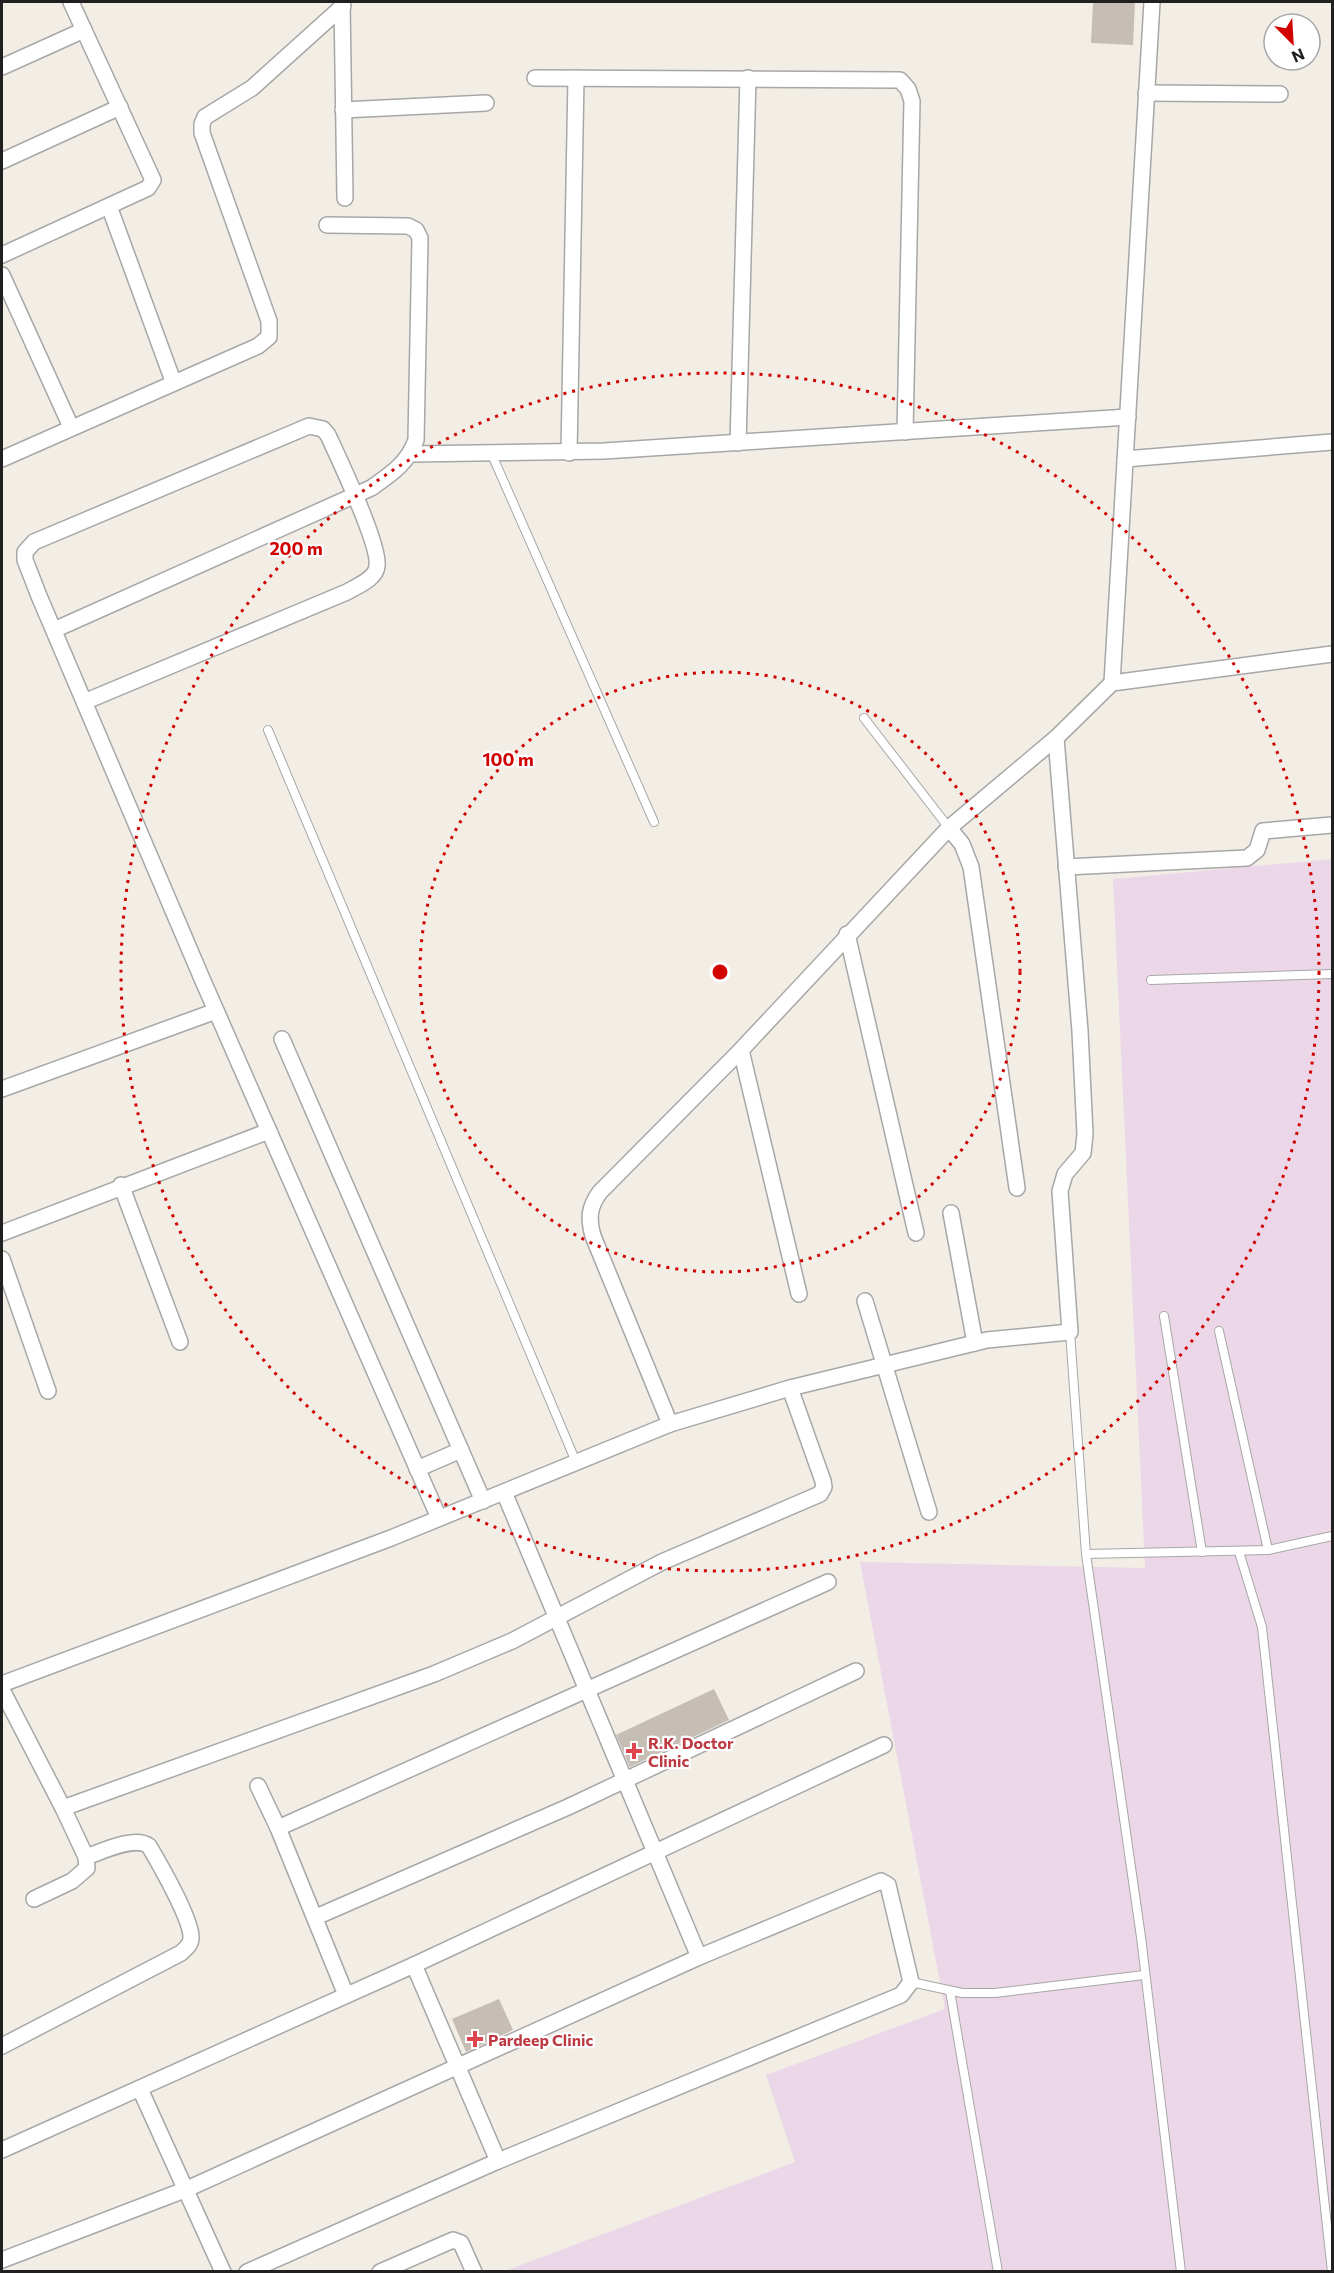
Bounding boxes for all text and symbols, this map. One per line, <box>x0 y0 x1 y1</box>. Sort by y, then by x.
north arrow <box>1262 12 1322 72</box>
text: N <box>1289 45 1308 67</box>
text: 200 m <box>269 537 323 559</box>
text: 100 m <box>482 748 534 770</box>
centre of rings <box>710 962 730 982</box>
place label: R.K. Doctor Clinic <box>648 1733 734 1770</box>
marker: R.K. Doctor Clinic <box>625 1742 643 1760</box>
marker: Pardeep Clinic <box>466 2030 484 2048</box>
place label: Pardeep Clinic <box>488 2030 593 2049</box>

